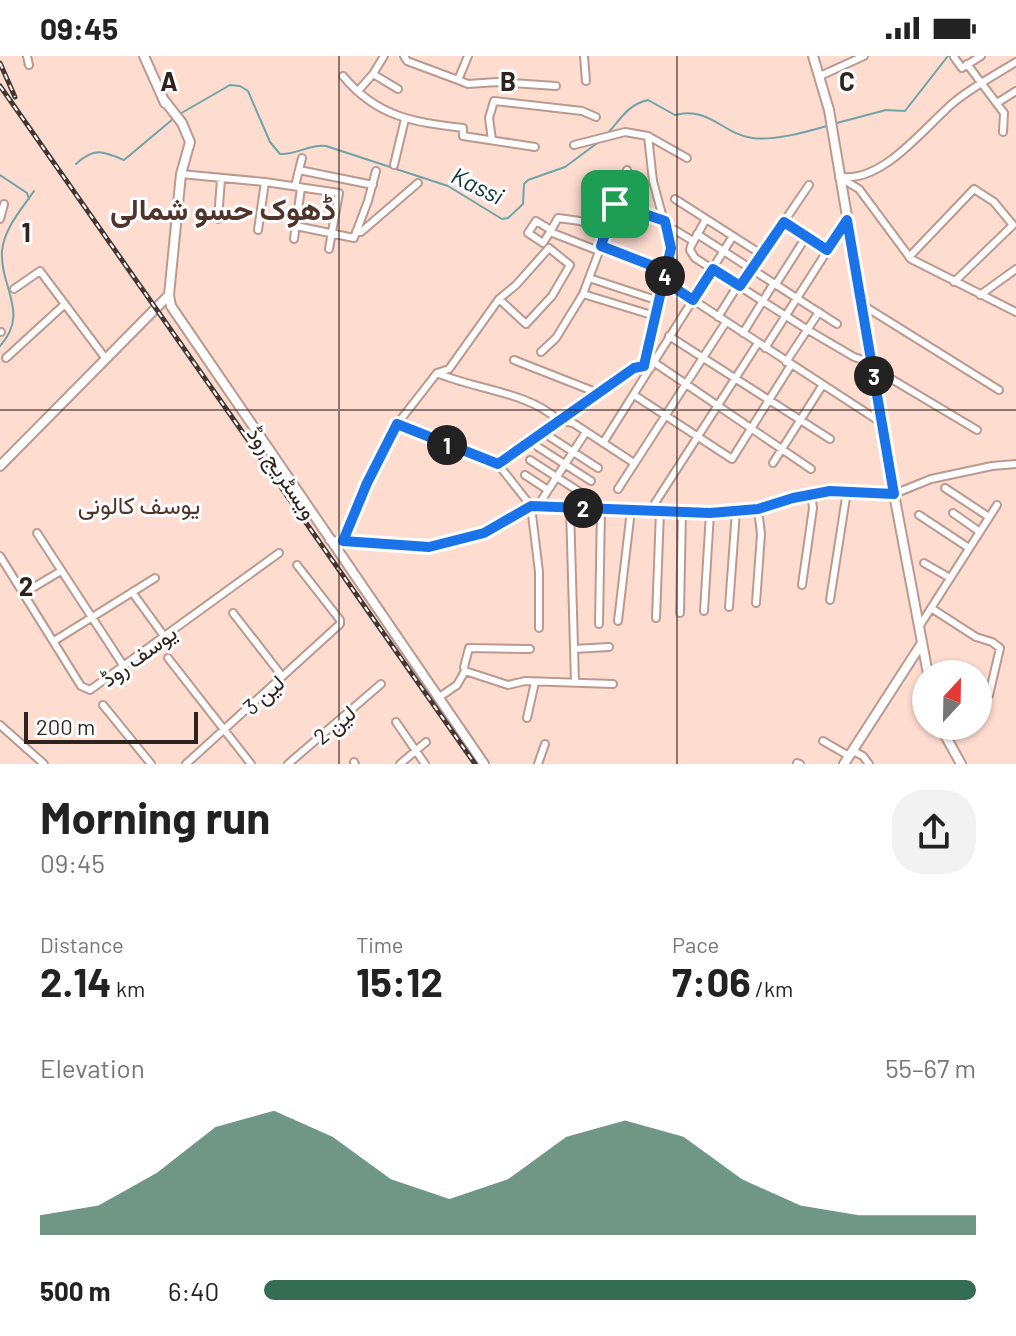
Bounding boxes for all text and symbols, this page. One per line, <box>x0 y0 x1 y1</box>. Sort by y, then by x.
text: 09:45 <box>40 10 118 46</box>
text: A <box>160 65 178 96</box>
text: B <box>500 65 516 96</box>
text: C <box>839 65 855 96</box>
water label: Kassi <box>447 160 509 210</box>
pin <box>581 170 649 238</box>
icon: arrive <box>593 182 637 226</box>
district label: ڈھوک حسو شمالی <box>110 190 336 228</box>
text: 1 <box>21 216 31 247</box>
pin: 4 <box>645 256 685 296</box>
text: 4 <box>658 263 672 289</box>
pin: 3 <box>854 356 894 396</box>
text: 3 <box>868 363 880 389</box>
street label: ویسٹریج روڈ <box>240 421 323 525</box>
pin: 1 <box>427 425 467 465</box>
text: 1 <box>443 432 451 458</box>
pin: 2 <box>563 488 603 528</box>
district label: یوسف کالونی <box>78 490 200 521</box>
text: 2 <box>577 495 589 521</box>
text: 2 <box>19 570 33 601</box>
street label: یوسف روڈ <box>95 619 182 693</box>
north arrow <box>912 660 992 740</box>
map controls <box>912 660 992 740</box>
street label: لین 3 <box>237 669 290 721</box>
street label: لین 2 <box>308 699 362 751</box>
scale bar <box>24 708 198 744</box>
text: 200 m <box>36 713 95 739</box>
text: Morning run <box>40 790 270 843</box>
button: share <box>892 790 976 874</box>
text: 09:45 <box>40 847 105 878</box>
text: Distance <box>40 931 124 957</box>
text: Time <box>356 931 404 957</box>
text: Pace <box>672 931 719 957</box>
text: 2.14 <box>40 957 112 1005</box>
text: 15:12 <box>356 957 443 1005</box>
text: 7:06 <box>672 957 751 1005</box>
text: km <box>112 975 145 1001</box>
text: /km <box>751 975 793 1001</box>
text: Elevation <box>40 1052 145 1083</box>
text: 55–67 m <box>885 1052 976 1083</box>
text: 500 m <box>40 1275 111 1306</box>
text: 6:40 <box>168 1275 219 1306</box>

